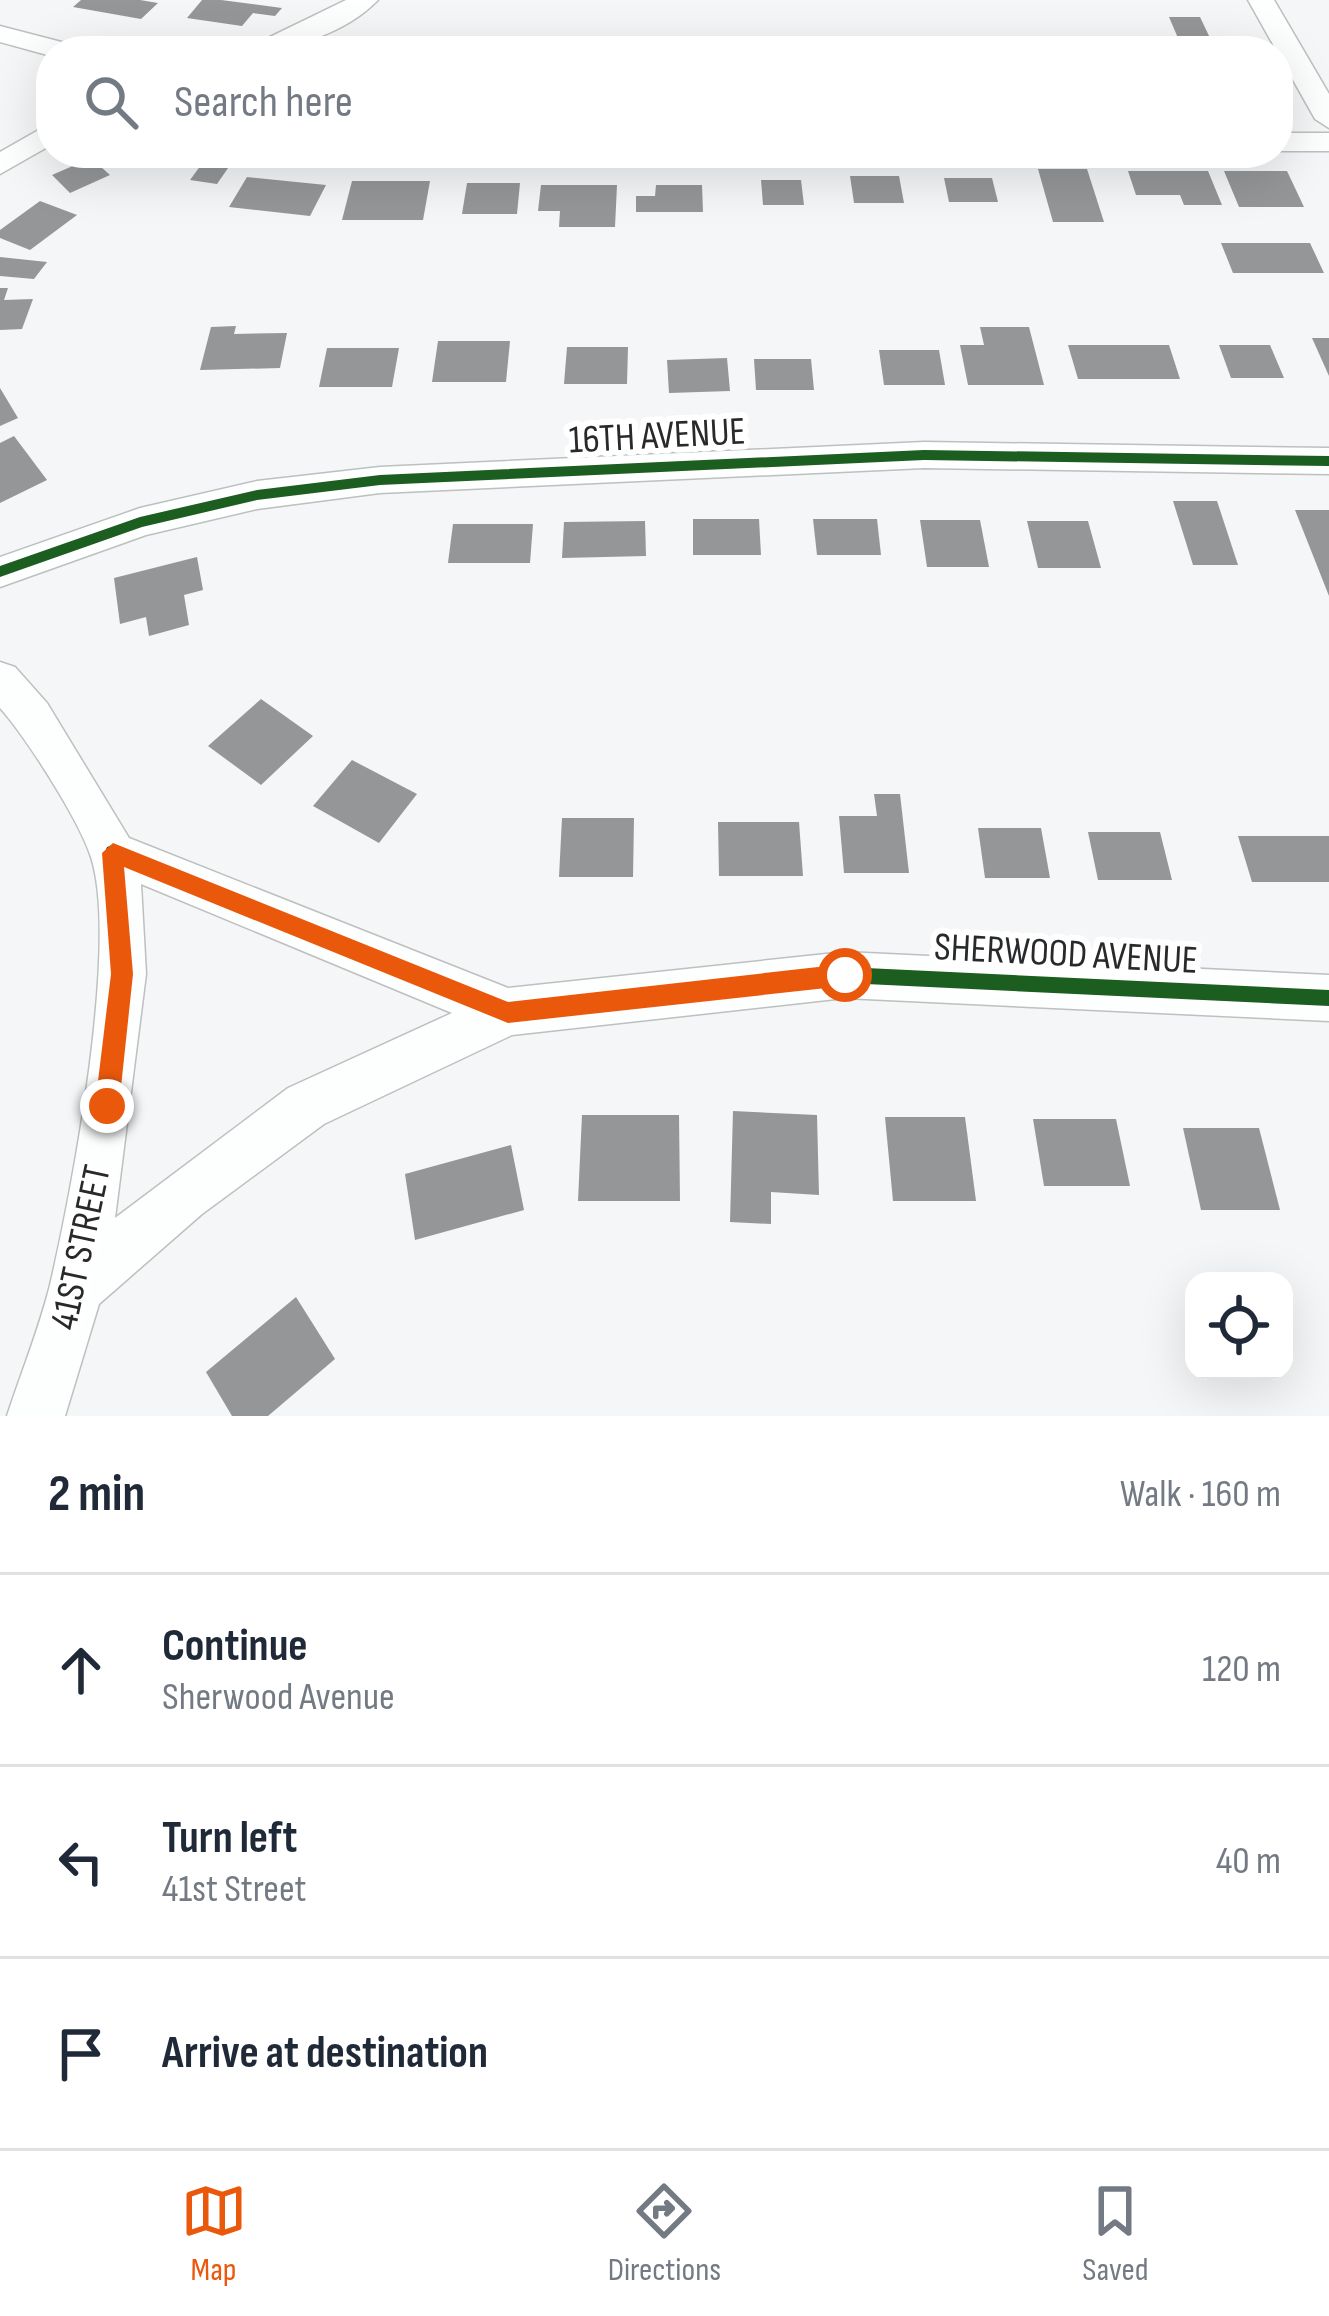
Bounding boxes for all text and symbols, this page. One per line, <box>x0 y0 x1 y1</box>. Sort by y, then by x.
search box <box>36 36 1293 168</box>
icon: search <box>78 69 144 135</box>
text: Search here <box>174 75 353 130</box>
street label: 16TH AVENUE <box>568 408 747 465</box>
street label: SHERWOOD AVENUE <box>933 924 1199 985</box>
route start <box>818 948 872 1002</box>
route end <box>80 1079 134 1133</box>
street label: 41ST STREET <box>41 1161 122 1334</box>
map controls <box>1185 1272 1293 1380</box>
button: locate <box>1185 1272 1293 1380</box>
text: 2 min <box>48 1464 145 1525</box>
text: Walk · 160 m <box>1120 1471 1281 1518</box>
text: Continue <box>162 1619 308 1674</box>
icon: ahead <box>48 1637 114 1703</box>
text: 120 m <box>1202 1646 1281 1693</box>
text: Sherwood Avenue <box>162 1674 395 1721</box>
text: Turn left <box>162 1811 297 1866</box>
icon: left <box>48 1829 114 1895</box>
text: 40 m <box>1216 1838 1281 1885</box>
text: 41st Street <box>162 1866 306 1913</box>
icon: arrive <box>48 2021 114 2087</box>
text: Arrive at destination <box>162 2026 488 2081</box>
tab: Map <box>181 2178 247 2290</box>
tab: Directions <box>608 2178 721 2290</box>
tab: Saved <box>1082 2178 1148 2290</box>

